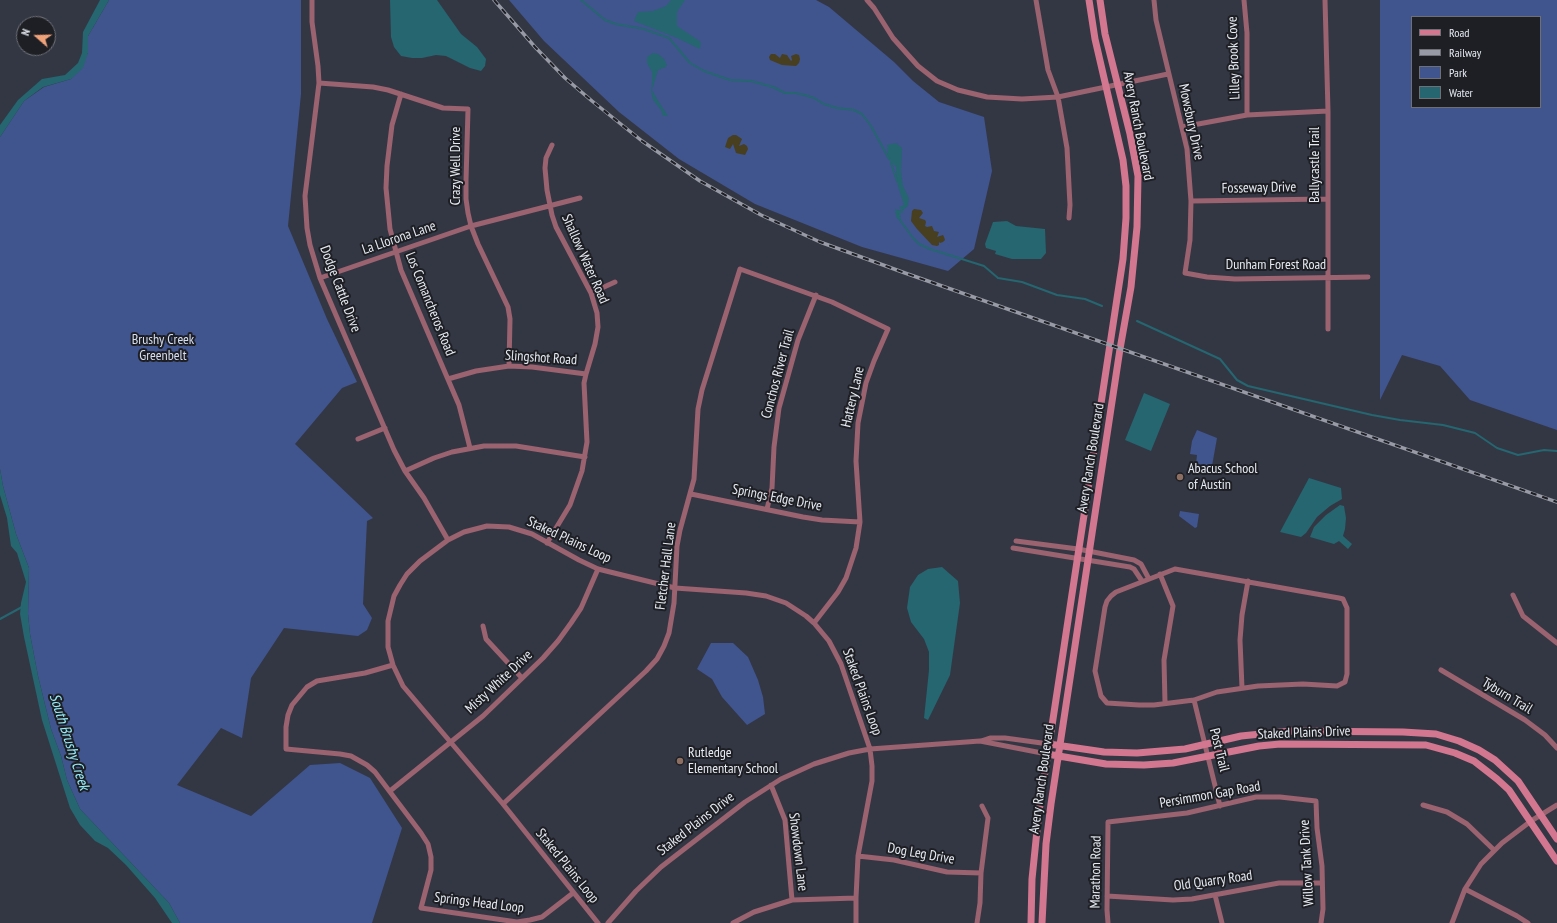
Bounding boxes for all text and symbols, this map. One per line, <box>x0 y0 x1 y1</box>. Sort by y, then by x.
north arrow <box>16 16 56 56</box>
street label: Lilley Brook Cove <box>1224 16 1244 100</box>
legend <box>1411 16 1541 108</box>
text: Road <box>1449 25 1469 40</box>
text: N <box>18 27 33 37</box>
text: Railway <box>1449 45 1481 60</box>
text: Park <box>1449 65 1467 80</box>
street label: Avery Ranch Boulevard <box>1119 70 1157 182</box>
street label: Mowsbury Drive <box>1175 82 1207 162</box>
text: Water <box>1449 85 1473 100</box>
street label: Crazy Well Drive <box>448 127 464 205</box>
street label: Ballycastle Trail <box>1307 127 1323 203</box>
street label: Fosseway Drive <box>1222 179 1296 197</box>
street label: Shallow Water Road <box>558 212 612 306</box>
street label: La Llorona Lane <box>360 218 438 258</box>
street label: Dodge Cattle Drive <box>316 243 364 335</box>
street label: Los Comancheros Road <box>402 250 458 358</box>
street label: Dunham Forest Road <box>1226 257 1326 273</box>
street label: Conchos River Trail <box>758 328 798 420</box>
park label: Brushy Creek Greenbelt <box>132 332 194 364</box>
street label: Slingshot Road <box>504 347 578 369</box>
street label: Hattery Lane <box>838 365 868 429</box>
street label: Avery Ranch Boulevard <box>1074 402 1108 514</box>
place label: Abacus School of Austin <box>1188 461 1258 494</box>
marker: Abacus School of Austin <box>1175 472 1185 482</box>
street label: Springs Edge Drive <box>731 481 823 515</box>
street label: Staked Plains Loop <box>524 513 614 567</box>
street label: Fletcher Hall Lane <box>652 521 680 611</box>
street label: Staked Plains Loop <box>839 646 885 738</box>
street label: Misty White Drive <box>462 647 536 717</box>
street label: Tyburn Trail <box>1479 674 1535 718</box>
water label: South Brushy Creek <box>45 691 93 793</box>
street label: Avery Ranch Boulevard <box>1026 723 1058 835</box>
street label: Staked Plains Drive <box>1257 723 1351 743</box>
street label: Post Trail <box>1205 726 1233 774</box>
place label: Rutledge Elementary School <box>688 745 778 778</box>
marker: Rutledge Elementary School <box>675 756 685 766</box>
street label: Persimmon Gap Road <box>1158 778 1262 812</box>
street label: Staked Plains Drive <box>654 789 738 859</box>
street label: Showdown Lane <box>785 812 811 892</box>
street label: Willow Tank Drive <box>1296 819 1318 907</box>
street label: Staked Plains Loop <box>532 825 602 907</box>
street label: Marathon Road <box>1087 835 1105 909</box>
street label: Dog Leg Drive <box>886 840 956 868</box>
street label: Old Quarry Road <box>1173 867 1253 895</box>
street label: Springs Head Loop <box>433 889 525 917</box>

